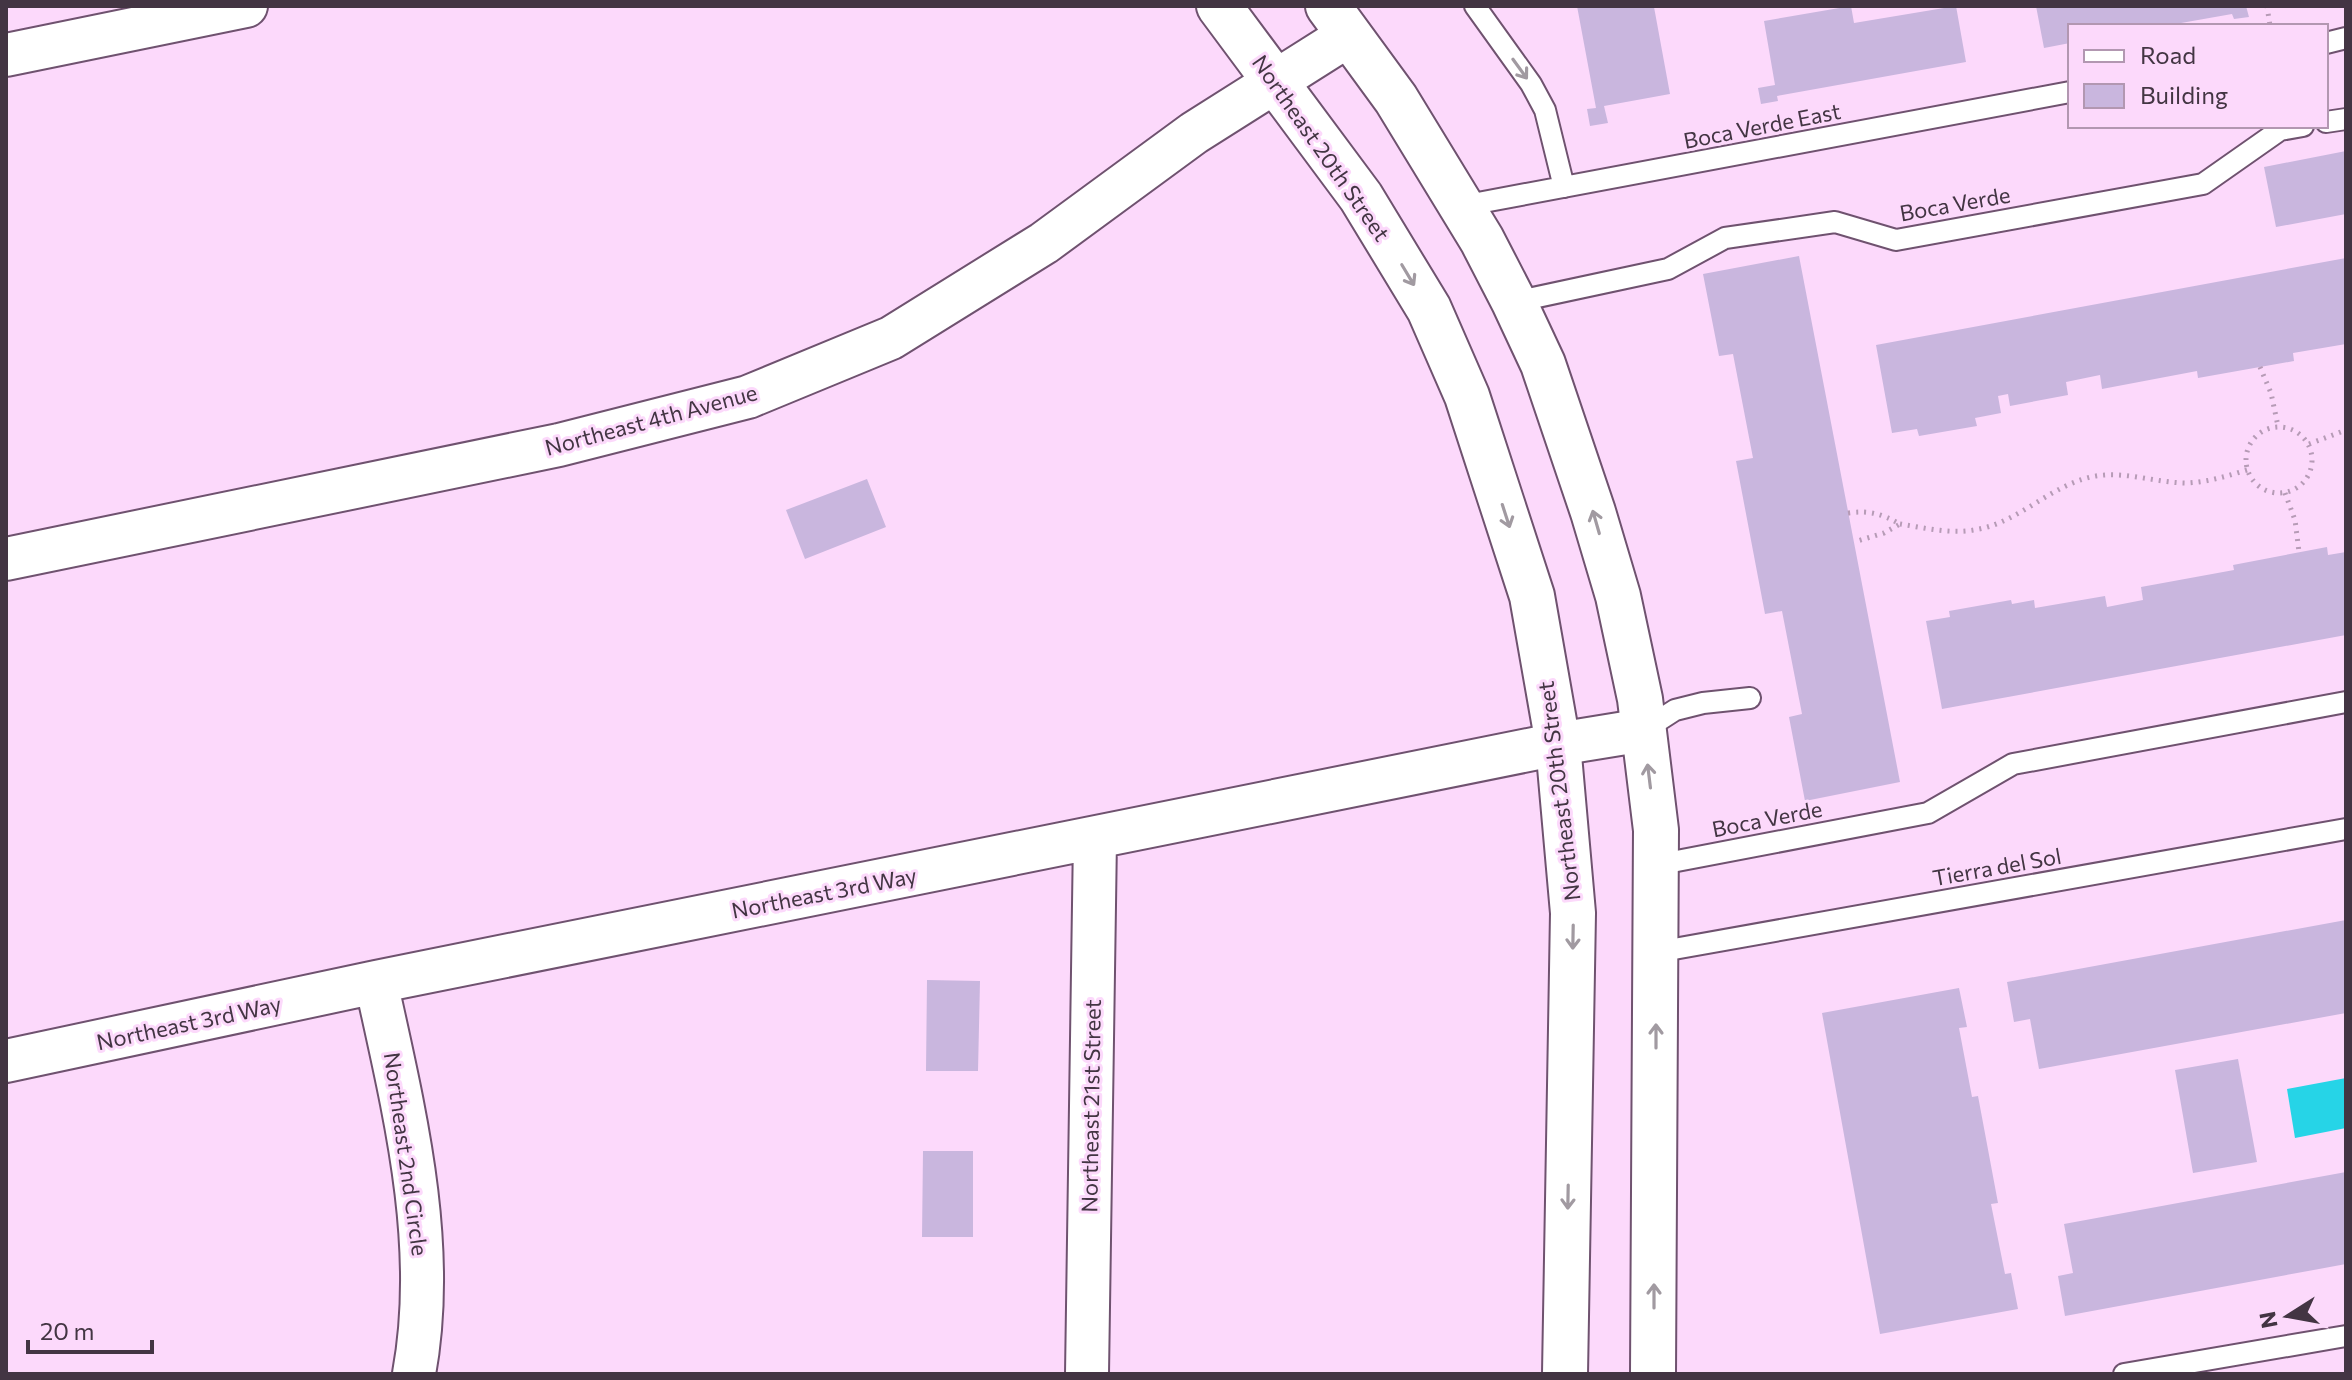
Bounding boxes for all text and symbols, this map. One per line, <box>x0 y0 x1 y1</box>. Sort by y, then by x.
legend <box>2068 24 2328 128</box>
text: Road <box>2140 40 2196 69</box>
street label: Northeast 20th Street <box>1247 49 1396 246</box>
one-way arrow <box>1512 58 1529 80</box>
text: Building <box>2140 80 2228 109</box>
street label: Boca Verde East <box>1681 97 1843 154</box>
street label: Boca Verde <box>1897 181 2012 227</box>
one-way arrow <box>1401 263 1417 286</box>
street label: Northeast 4th Avenue <box>542 378 760 461</box>
one-way arrow <box>1499 502 1514 528</box>
one-way arrow <box>1588 510 1603 536</box>
street label: Northeast 20th Street <box>1532 680 1585 902</box>
one-way arrow <box>1642 764 1657 790</box>
street label: Boca Verde <box>1709 795 1824 842</box>
street label: Tierra del Sol <box>1930 842 2063 891</box>
street label: Northeast 3rd Way <box>729 861 919 924</box>
one-way arrow <box>1565 923 1581 950</box>
street label: Northeast 3rd Way <box>94 990 284 1055</box>
street label: Northeast 21st Street <box>1075 999 1106 1213</box>
one-way arrow <box>1648 1023 1664 1050</box>
street label: Northeast 2nd Circle <box>379 1050 434 1257</box>
one-way arrow <box>1561 1183 1576 1210</box>
north arrow <box>2248 1276 2328 1356</box>
one-way arrow <box>1646 1283 1662 1310</box>
scale bar <box>28 1304 152 1354</box>
text: N <box>2253 1309 2283 1331</box>
text: 20 m <box>40 1316 94 1345</box>

